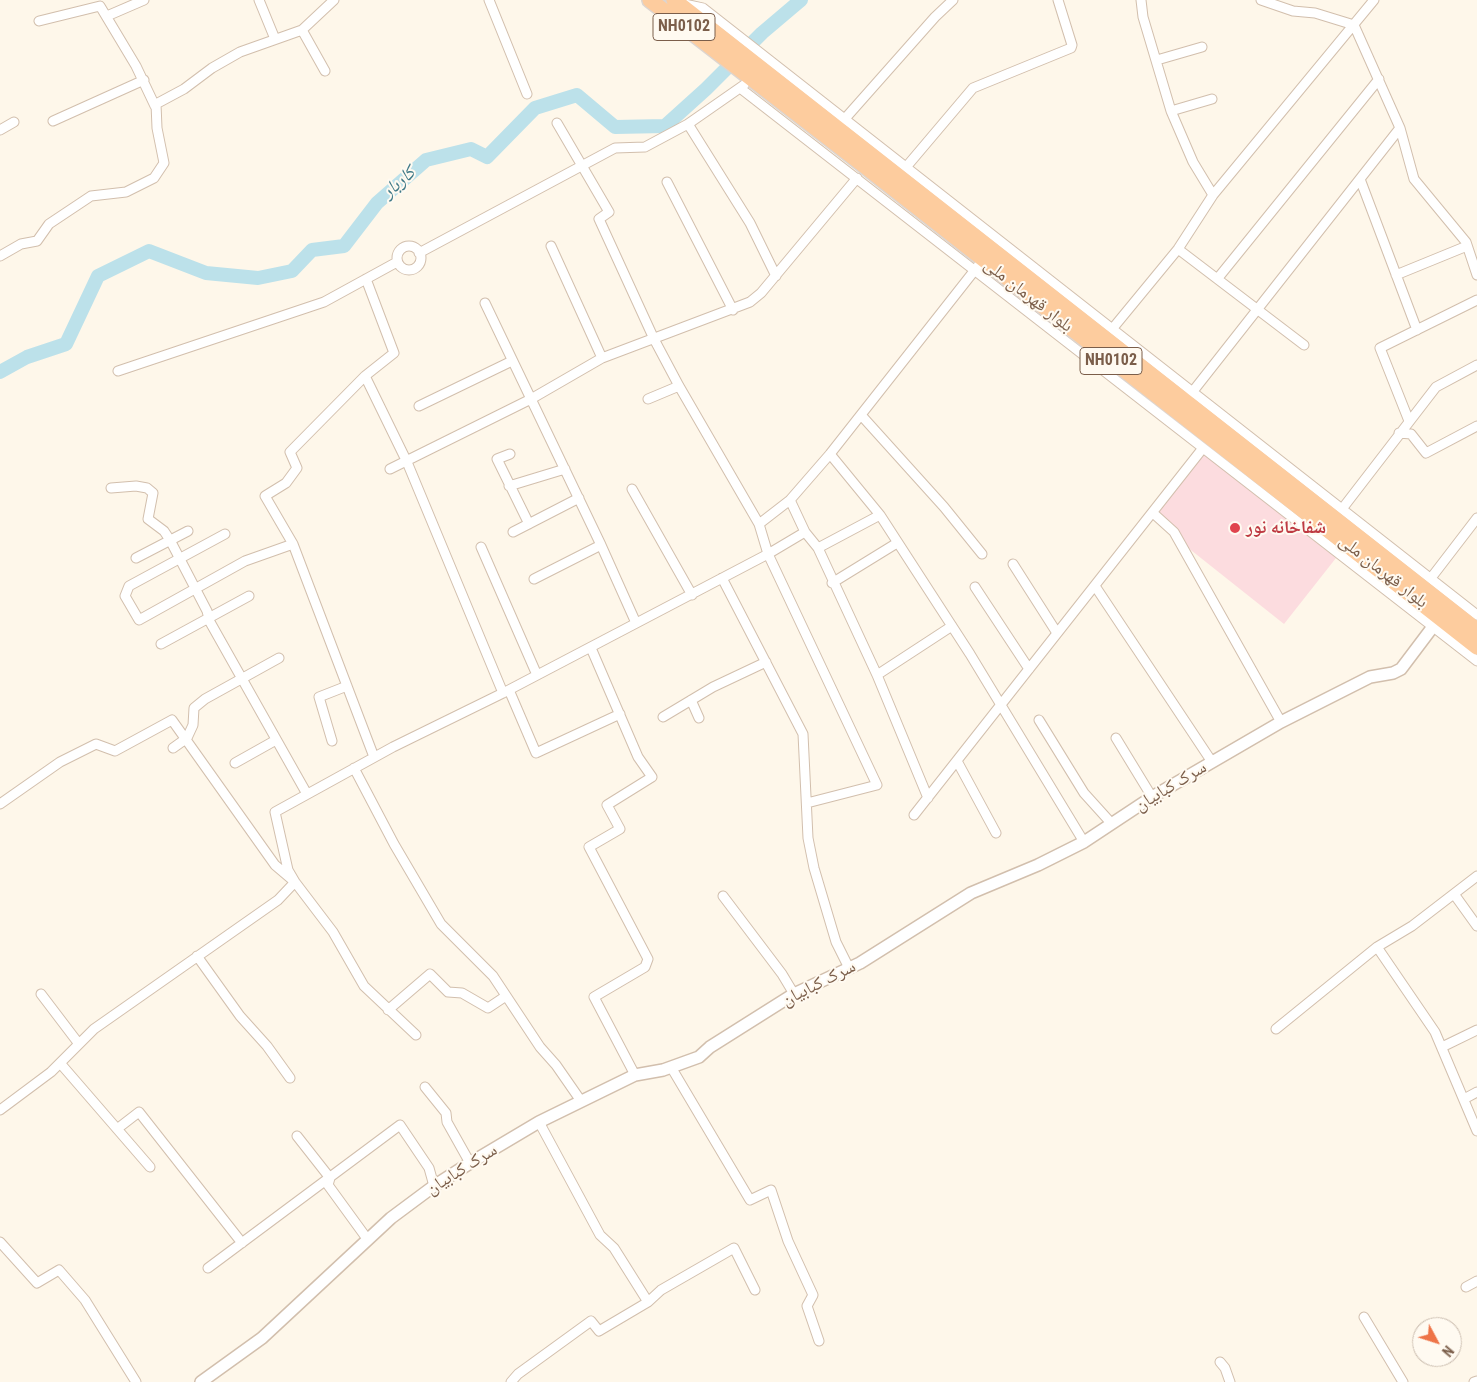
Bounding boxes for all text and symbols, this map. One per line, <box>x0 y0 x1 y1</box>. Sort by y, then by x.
road number: NH0102 <box>653 14 715 41</box>
water label: کاربار <box>377 162 421 204</box>
street label: بلوار قهرمان ملی <box>979 254 1077 338</box>
road number: NH0102 <box>1080 348 1142 374</box>
place label: شفاخانه نور <box>1246 517 1326 539</box>
marker: شفاخانه نور <box>1228 521 1242 535</box>
street label: بلوار قهرمان ملی <box>1334 530 1432 614</box>
street label: سرک کبابیان <box>1131 757 1211 817</box>
street label: سرک کبابیان <box>778 956 860 1012</box>
street label: سرک کبابیان <box>422 1140 502 1200</box>
north arrow <box>1412 1317 1462 1367</box>
text: N <box>1439 1343 1457 1359</box>

